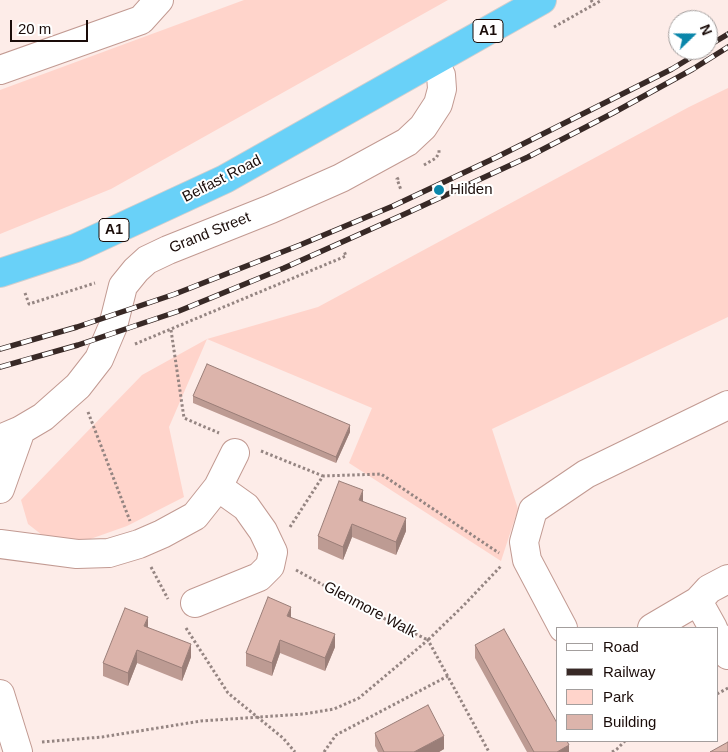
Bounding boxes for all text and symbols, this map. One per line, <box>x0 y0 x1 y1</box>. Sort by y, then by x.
scale bar <box>12 10 90 42</box>
north arrow <box>668 10 718 60</box>
text: 20 m <box>18 20 51 37</box>
road number: A1 <box>473 20 503 42</box>
text: N <box>697 22 715 37</box>
street label: Belfast Road <box>180 151 264 207</box>
place label: Hilden <box>450 181 493 199</box>
marker: Hilden <box>432 183 446 197</box>
street label: Grand Street <box>167 209 253 257</box>
road number: A1 <box>99 218 129 242</box>
street label: Glenmore Walk <box>320 578 420 642</box>
legend <box>556 627 718 742</box>
text: Road <box>603 638 639 655</box>
text: Railway <box>603 663 656 680</box>
text: Park <box>603 688 634 705</box>
text: Building <box>603 713 656 730</box>

